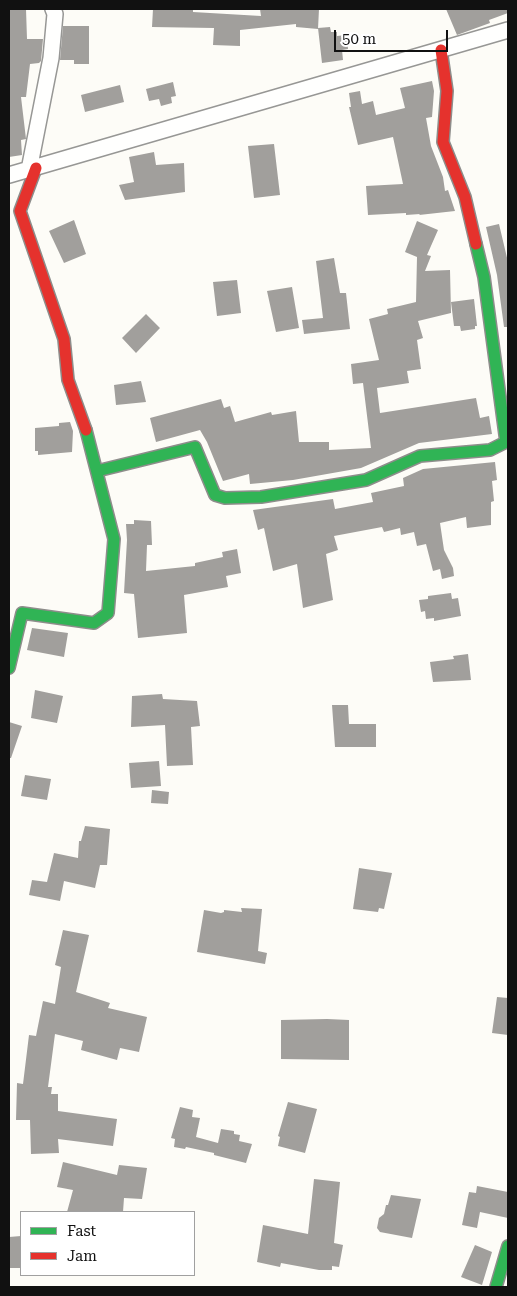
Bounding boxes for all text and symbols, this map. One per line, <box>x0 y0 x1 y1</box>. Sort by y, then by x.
scale bar <box>337 20 451 52</box>
text: 50 m <box>342 30 376 48</box>
legend <box>20 1211 195 1276</box>
text: Fast <box>67 1222 96 1240</box>
text: Jam <box>67 1247 97 1265</box>

